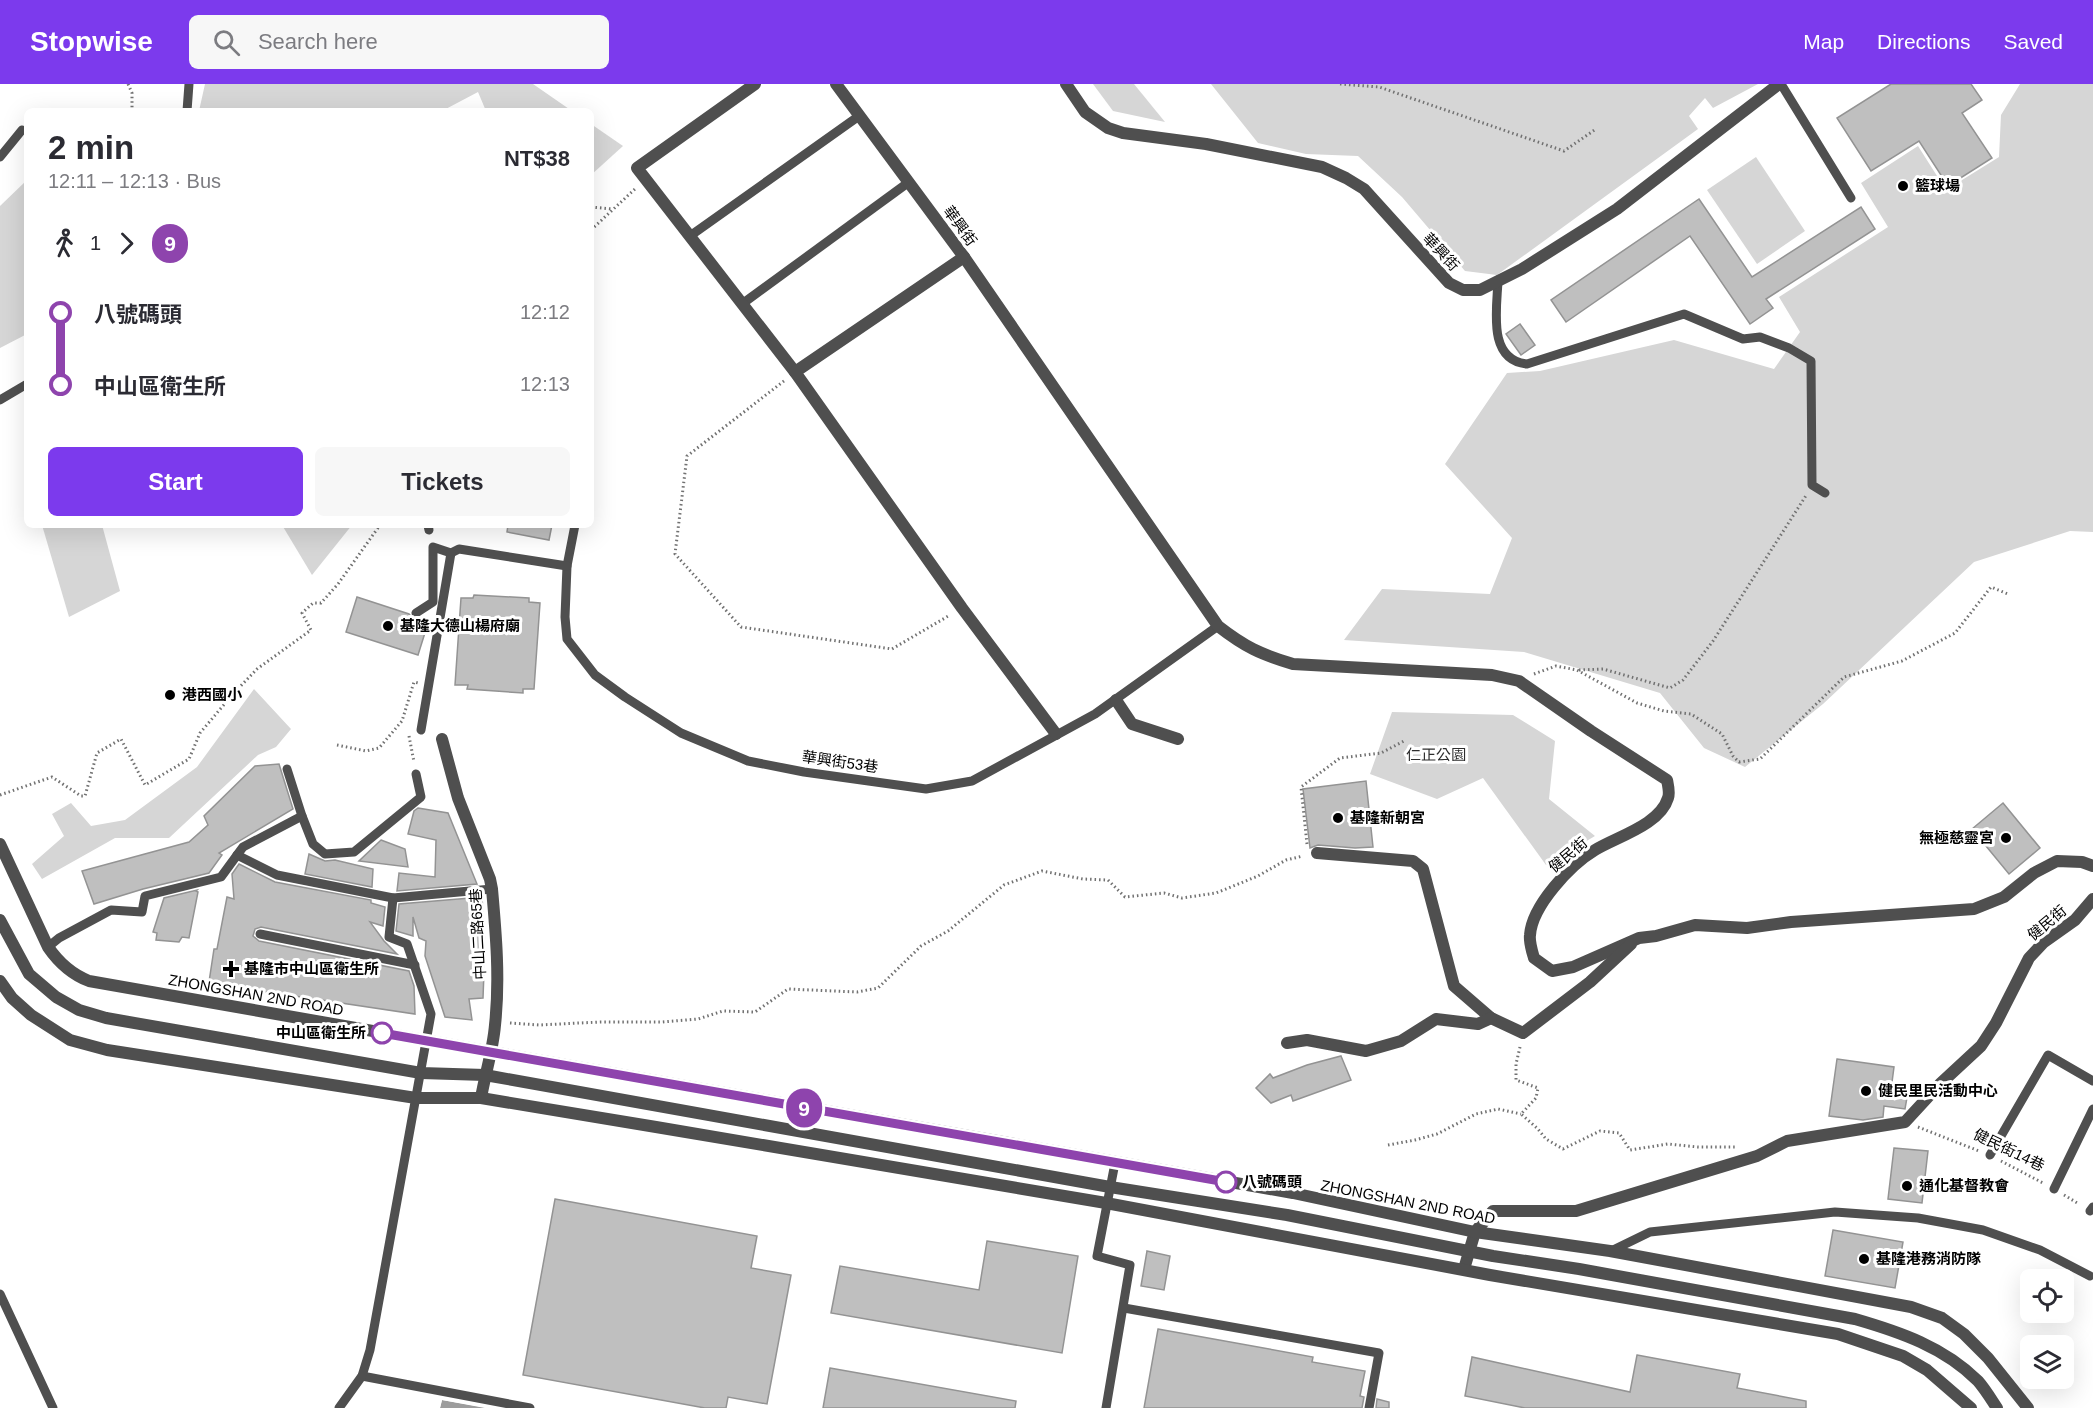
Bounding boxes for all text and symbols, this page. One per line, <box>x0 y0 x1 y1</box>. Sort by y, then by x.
search box <box>189 15 609 69</box>
text: Stopwise <box>30 26 153 57</box>
icon: search <box>210 26 243 59</box>
text: Search here <box>258 29 378 54</box>
text: Map <box>1803 30 1844 53</box>
text: Directions <box>1877 30 1970 53</box>
text: Saved <box>2003 30 2063 53</box>
text: 2 min <box>48 129 134 166</box>
text: NT$38 <box>504 146 570 171</box>
text: 12:11 – 12:13 · Bus <box>48 170 221 192</box>
place label: 籃球場 <box>1915 177 1960 194</box>
marker: 籃球場 <box>1896 179 1910 193</box>
street label: 華興街 <box>940 203 981 249</box>
icon: walk <box>48 227 81 260</box>
icon: forward <box>110 227 143 260</box>
street label: 華興街 <box>1420 229 1463 274</box>
text: 1 <box>90 232 101 254</box>
text: 9 <box>164 232 176 255</box>
text: 12:12 <box>520 301 570 323</box>
text: 八號碼頭 <box>94 302 182 327</box>
text: 12:13 <box>520 373 570 395</box>
text: 中山區衛生所 <box>94 374 226 399</box>
button: Start <box>48 447 303 516</box>
button: Tickets <box>315 447 570 516</box>
place label: 基隆大德山楊府廟 <box>400 617 520 634</box>
marker: 基隆大德山楊府廟 <box>381 619 395 633</box>
place label: 港西國小 <box>182 686 243 703</box>
marker: 港西國小 <box>163 688 177 702</box>
park label: 仁正公園 <box>1406 746 1466 763</box>
street label: 華興街53巷 <box>801 748 879 775</box>
place label: 基隆新朝宮 <box>1350 809 1425 826</box>
marker: 基隆新朝宮 <box>1331 811 1345 825</box>
place label: 無極慈靈宮 <box>1919 829 1994 846</box>
marker: 無極慈靈宮 <box>1999 831 2013 845</box>
street label: 健民街 <box>1545 834 1590 876</box>
street label: 中山二路65巷 <box>467 888 488 980</box>
street label: 健民街 <box>2024 902 2069 944</box>
marker: 基隆市中山區衛生所 <box>222 960 240 978</box>
place label: 基隆市中山區衛生所 <box>244 960 379 977</box>
street label: ZHONGSHAN 2ND ROAD <box>167 971 345 1018</box>
marker: 中山區衛生所 <box>371 1022 393 1044</box>
place label: 中山區衛生所 <box>276 1024 366 1041</box>
place label: 健民里民活動中心 <box>1878 1082 1998 1099</box>
marker: 健民里民活動中心 <box>1859 1084 1873 1098</box>
line badge: 9 <box>784 1088 824 1128</box>
text: 9 <box>798 1097 810 1120</box>
street label: 健民街14巷 <box>1971 1125 2047 1174</box>
marker: 八號碼頭 <box>1215 1171 1237 1193</box>
place label: 八號碼頭 <box>1242 1173 1302 1190</box>
street label: ZHONGSHAN 2ND ROAD <box>1319 1176 1497 1227</box>
place label: 通化基督教會 <box>1919 1177 2009 1194</box>
marker: 通化基督教會 <box>1900 1179 1914 1193</box>
place label: 基隆港務消防隊 <box>1876 1250 1981 1267</box>
marker: 基隆港務消防隊 <box>1857 1252 1871 1266</box>
map controls <box>2020 1269 2074 1389</box>
button: locate <box>2020 1269 2074 1323</box>
button: layers <box>2020 1335 2074 1389</box>

